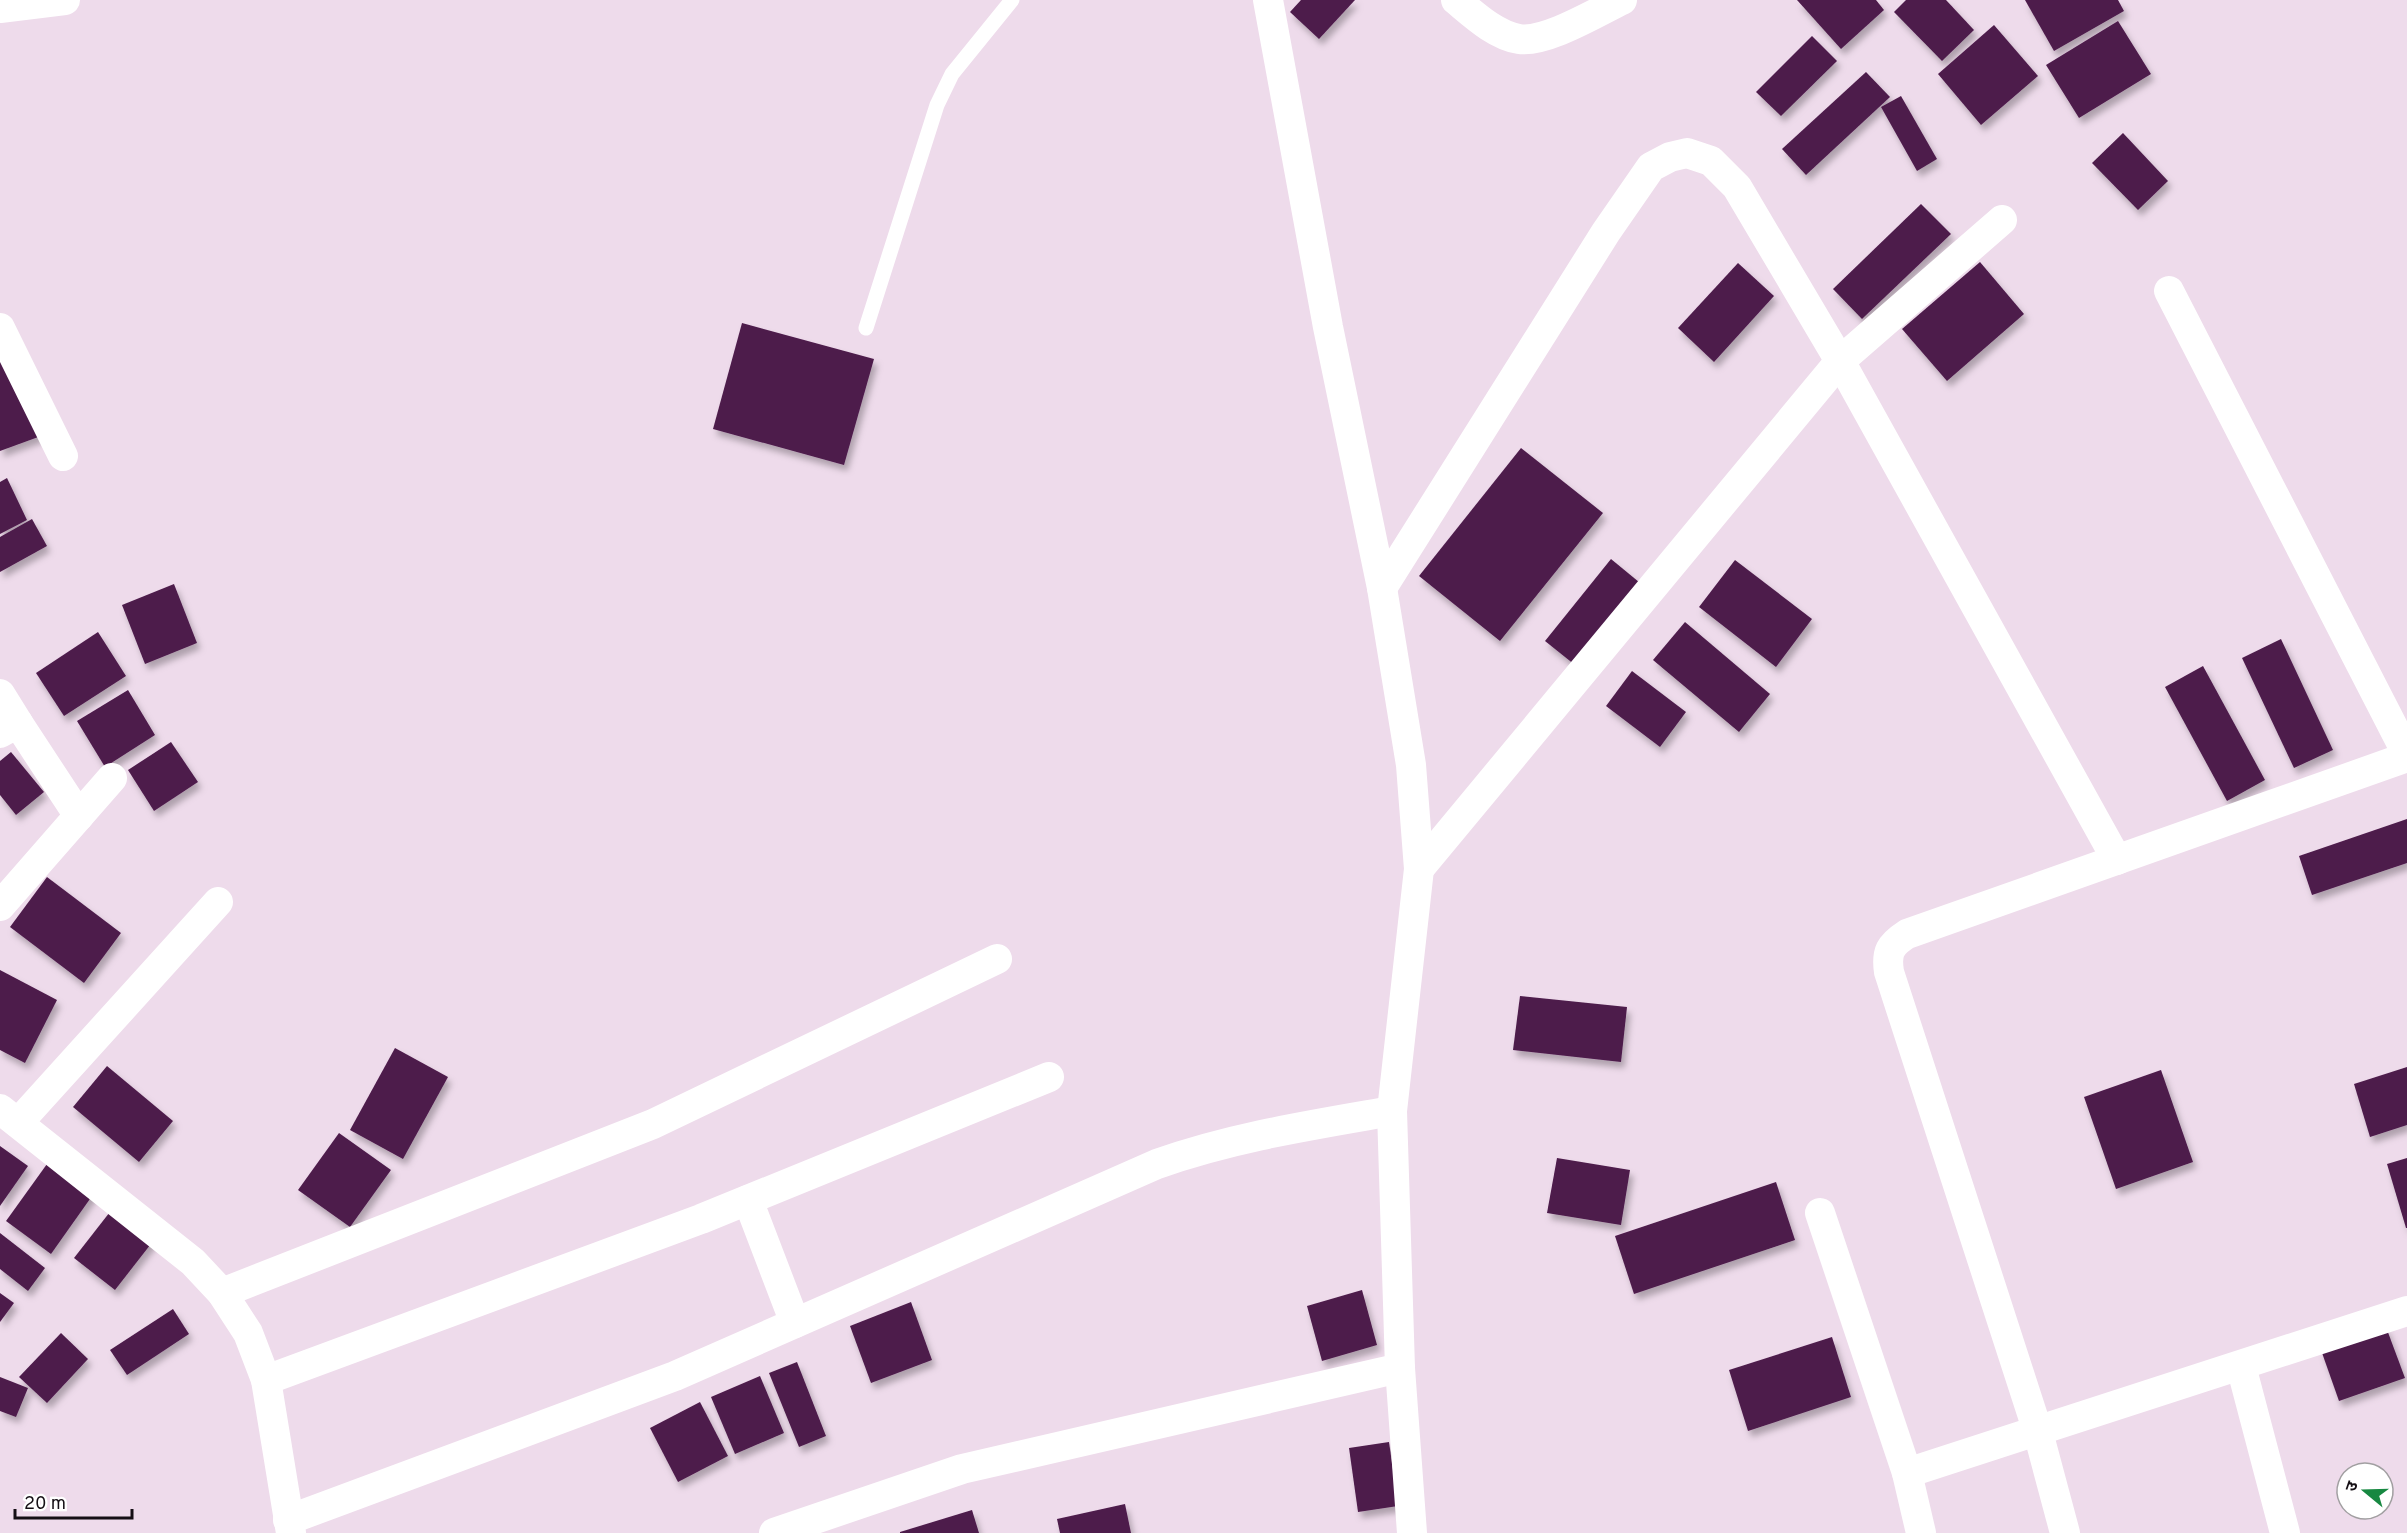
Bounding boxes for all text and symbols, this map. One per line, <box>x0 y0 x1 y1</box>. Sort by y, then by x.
north arrow <box>2335 1461 2395 1521</box>
text: उ <box>2342 1478 2364 1494</box>
scale bar <box>15 1482 132 1520</box>
text: 20 m <box>24 1493 66 1516</box>

